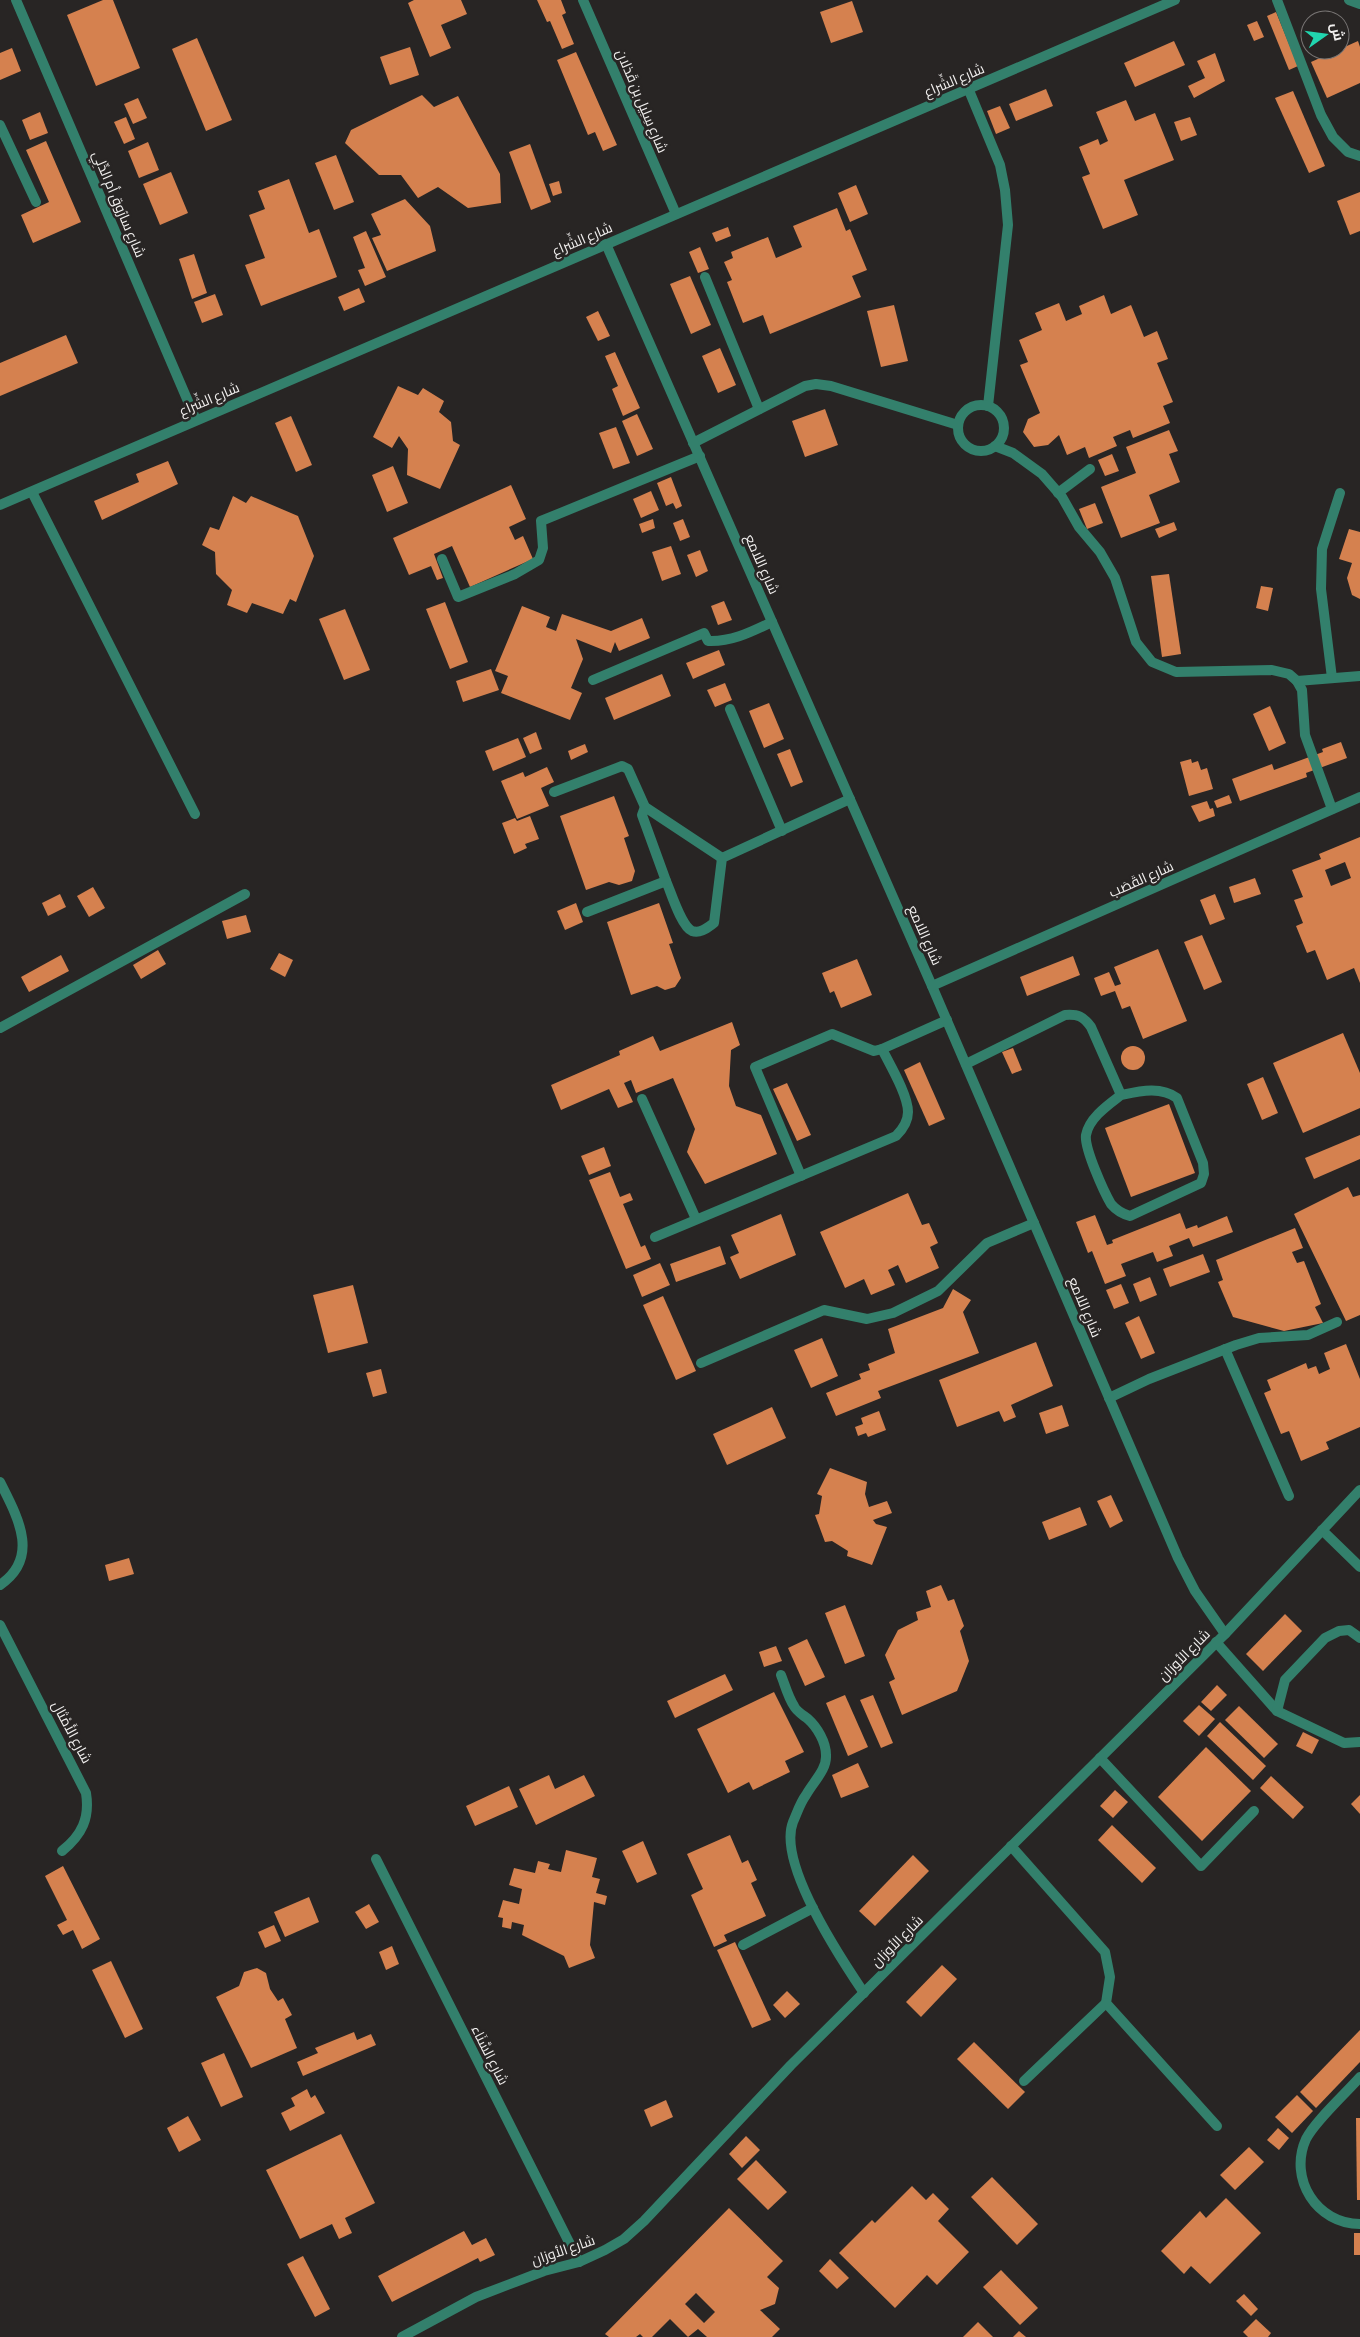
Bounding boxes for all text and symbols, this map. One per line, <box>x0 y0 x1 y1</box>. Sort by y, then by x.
north arrow <box>1300 10 1350 60</box>
text: ش <box>1327 21 1348 43</box>
street label: شارع سِلِيل بن قَذلان <box>612 47 671 155</box>
street label: شارع الشِّراع <box>920 57 987 101</box>
street label: شارع سارُوق أم الدِّلِي <box>86 148 150 261</box>
street label: شارع الشِّراع <box>548 216 615 260</box>
street label: شارع الشِّراع <box>175 376 242 420</box>
street label: شارع اللامع <box>741 532 782 597</box>
street label: شارع القَصَب <box>1106 858 1176 901</box>
street label: شارع اللامع <box>904 903 945 968</box>
street label: شارع اللامع <box>1064 1274 1105 1340</box>
street label: شارع الأوزان <box>1155 1626 1214 1685</box>
street label: شارع الأَمْثال <box>48 1698 95 1766</box>
street label: شارع الأوزان <box>868 1912 927 1971</box>
street label: شارع السَّنَاء <box>467 2023 512 2088</box>
street label: شارع الأوزان <box>529 2232 597 2269</box>

